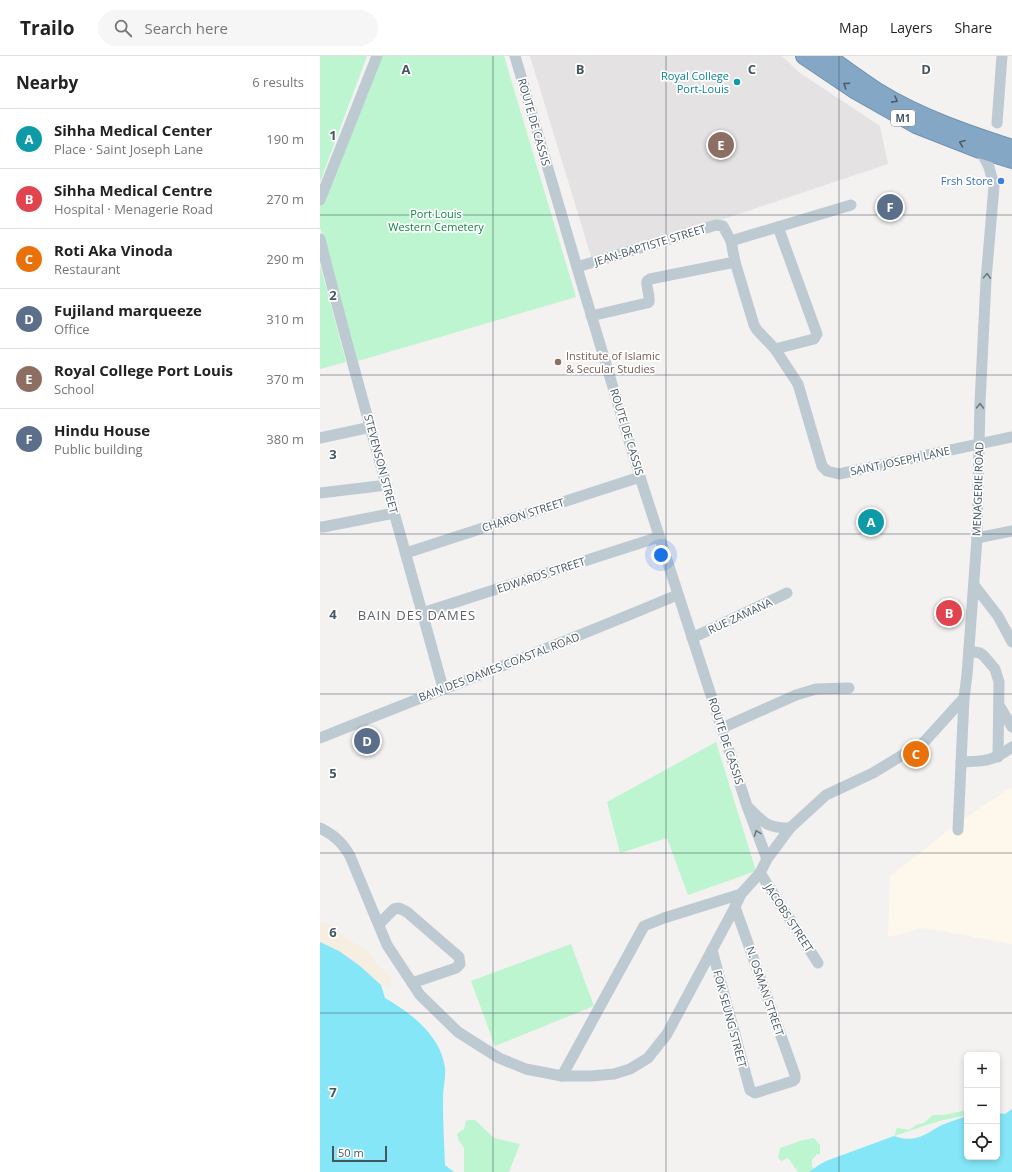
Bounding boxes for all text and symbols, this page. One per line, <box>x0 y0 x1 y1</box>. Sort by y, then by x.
search box <box>98 10 378 46</box>
text: Trailo <box>20 15 74 41</box>
icon: search <box>112 17 134 39</box>
text: Search here <box>144 18 228 38</box>
text: Map <box>839 18 868 37</box>
text: Layers <box>890 18 932 37</box>
text: Share <box>954 18 992 37</box>
text: A <box>402 60 411 78</box>
text: B <box>576 60 585 78</box>
text: C <box>748 60 756 78</box>
text: D <box>921 60 931 78</box>
place label: Royal College Port-Louis <box>661 68 729 96</box>
text: Nearby <box>16 71 78 94</box>
text: 6 results <box>252 73 304 91</box>
street label: ROUTE DE CASSIS <box>515 76 554 167</box>
marker: Royal College Port-Louis <box>732 77 742 87</box>
one-way arrow <box>843 82 850 90</box>
one-way arrow <box>891 96 898 103</box>
road number: M1 <box>891 110 915 126</box>
text: Sihha Medical Center <box>54 120 212 140</box>
text: 1 <box>329 126 337 144</box>
text: A <box>25 130 33 148</box>
text: 190 m <box>266 130 304 148</box>
pin: E <box>708 130 734 160</box>
text: Place · Saint Joseph Lane <box>54 140 203 158</box>
one-way arrow <box>958 140 965 148</box>
place label: Frsh Store <box>941 173 993 188</box>
marker: Frsh Store <box>996 176 1006 186</box>
text: Sihha Medical Centre <box>54 180 212 200</box>
text: B <box>25 190 33 208</box>
text: 270 m <box>266 190 304 208</box>
pin: F <box>877 192 903 222</box>
text: Hospital · Menagerie Road <box>54 200 213 218</box>
park label: Port Louis Western Cemetery <box>388 206 484 234</box>
street label: JEAN-BAPTISTE STREET <box>591 220 707 269</box>
text: Roti Aka Vinoda <box>54 240 173 260</box>
text: C <box>25 250 33 268</box>
text: 290 m <box>266 250 304 268</box>
text: Restaurant <box>54 260 121 278</box>
one-way arrow <box>982 273 991 279</box>
text: 2 <box>329 286 337 304</box>
text: Fujiland marqueeze <box>54 300 202 320</box>
text: D <box>24 310 34 328</box>
text: 310 m <box>266 310 304 328</box>
text: Office <box>54 320 90 338</box>
place label: Institute of Islamic & Secular Studies <box>566 348 660 376</box>
marker: Institute of Islamic & Secular Studies <box>553 357 563 367</box>
text: Royal College Port Louis <box>54 360 233 380</box>
text: E <box>25 370 33 388</box>
text: 370 m <box>266 370 304 388</box>
text: School <box>54 380 94 398</box>
street label: ROUTE DE CASSIS <box>607 386 648 477</box>
one-way arrow <box>976 403 985 409</box>
street label: STEVENSON STREET <box>361 413 402 515</box>
text: Hindu House <box>54 420 150 440</box>
text: F <box>25 430 33 448</box>
text: 380 m <box>266 430 304 448</box>
text: Public building <box>54 440 143 458</box>
street label: MENAGERIE ROAD <box>968 441 987 536</box>
street label: SAINT JOSEPH LANE <box>849 443 951 478</box>
text: 3 <box>329 445 337 463</box>
street label: CHARON STREET <box>480 494 566 535</box>
pin: A <box>858 507 884 537</box>
your location <box>651 545 671 565</box>
street label: EDWARDS STREET <box>495 553 587 596</box>
street label: RUE ZAMANA <box>705 594 774 637</box>
pin: B <box>936 598 962 628</box>
text: 4 <box>329 605 337 623</box>
district label: BAIN DES DAMES <box>358 606 476 624</box>
street label: BAIN DES DAMES COASTAL ROAD <box>416 629 582 704</box>
street label: ROUTE DE CASSIS <box>705 696 748 786</box>
pin: D <box>354 726 380 756</box>
pin: C <box>903 739 929 769</box>
text: 5 <box>329 764 337 782</box>
one-way arrow <box>753 829 761 836</box>
street label: JACOBS STREET <box>761 880 817 955</box>
text: 6 <box>329 923 337 941</box>
street label: N. OSMAN STREET <box>743 944 788 1038</box>
street label: FOK SEUNG STREET <box>710 968 751 1069</box>
map controls <box>964 1052 1000 1160</box>
button: + <box>964 1052 1000 1088</box>
text: 7 <box>329 1083 337 1101</box>
button: − <box>964 1088 1000 1124</box>
button: locate <box>964 1124 1000 1160</box>
scale bar <box>332 1144 387 1163</box>
text: 50 m <box>338 1145 364 1160</box>

